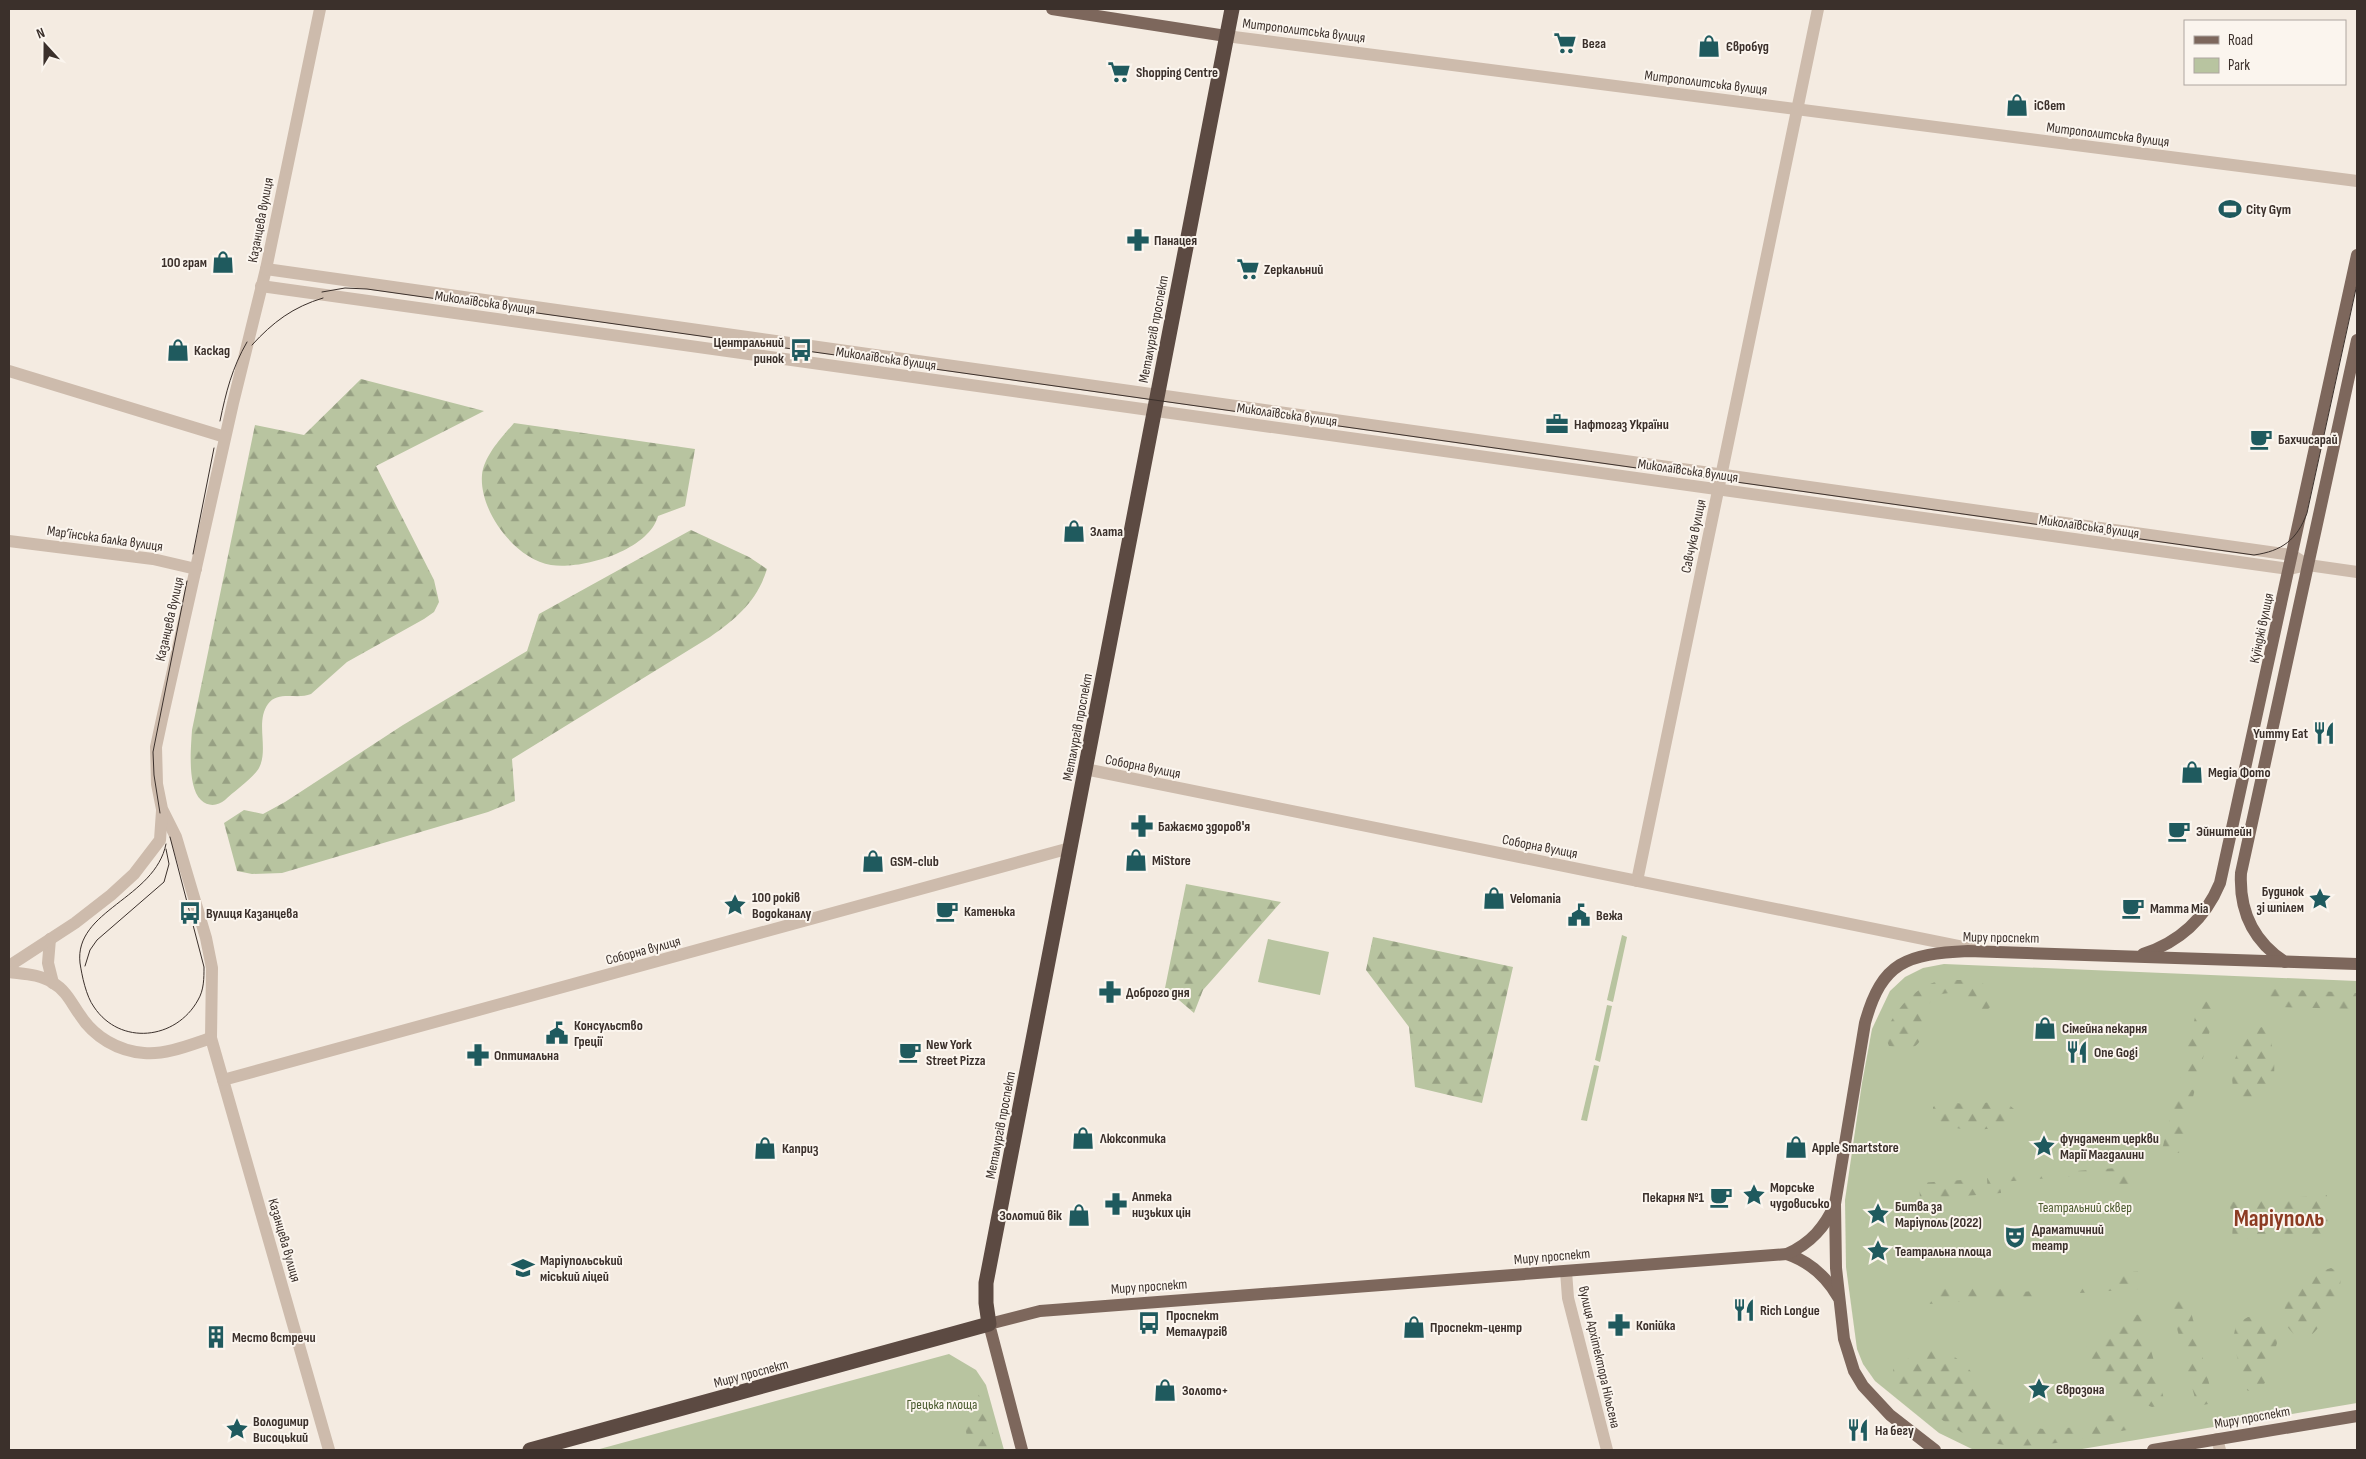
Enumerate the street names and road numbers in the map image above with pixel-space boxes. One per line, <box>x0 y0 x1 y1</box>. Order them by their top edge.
street label: Митрополитська вулиця <box>1242 15 1366 46</box>
street label: Митрополитська вулиця <box>1644 67 1768 98</box>
street label: Митрополитська вулиця <box>2046 119 2170 150</box>
street label: Казанцева вулиця <box>244 176 277 264</box>
street label: Металургів проспект <box>1135 274 1172 384</box>
street label: Миколаївська вулиця <box>434 287 536 318</box>
street label: Миколаївська вулиця <box>835 343 937 374</box>
street label: Миколаївська вулиця <box>1236 399 1338 430</box>
street label: Миколаївська вулиця <box>1637 455 1739 486</box>
street label: Савчука вулиця <box>1677 498 1710 574</box>
street label: Миколаївська вулиця <box>2038 511 2140 542</box>
street label: Мар’їнська балка вулиця <box>46 522 164 555</box>
street label: Казанцева вулиця <box>152 575 187 663</box>
street label: Куїнджі вулиця <box>2246 591 2277 665</box>
street label: Металургів проспект <box>1059 672 1096 782</box>
street label: Соборна вулиця <box>1104 751 1182 782</box>
street label: Соборна вулиця <box>1501 831 1579 862</box>
street label: Миру проспект <box>1963 928 2039 947</box>
street label: Соборна вулиця <box>604 932 682 969</box>
street label: Металургів проспект <box>982 1070 1019 1180</box>
street label: Казанцева вулиця <box>264 1196 305 1284</box>
street label: Миру проспект <box>1513 1245 1591 1268</box>
street label: Миру проспект <box>1110 1275 1188 1298</box>
street label: вулиця Архітектора Нільсена <box>1575 1284 1624 1430</box>
street label: Миру проспект <box>712 1355 790 1392</box>
street label: Миру проспект <box>2213 1402 2291 1433</box>

